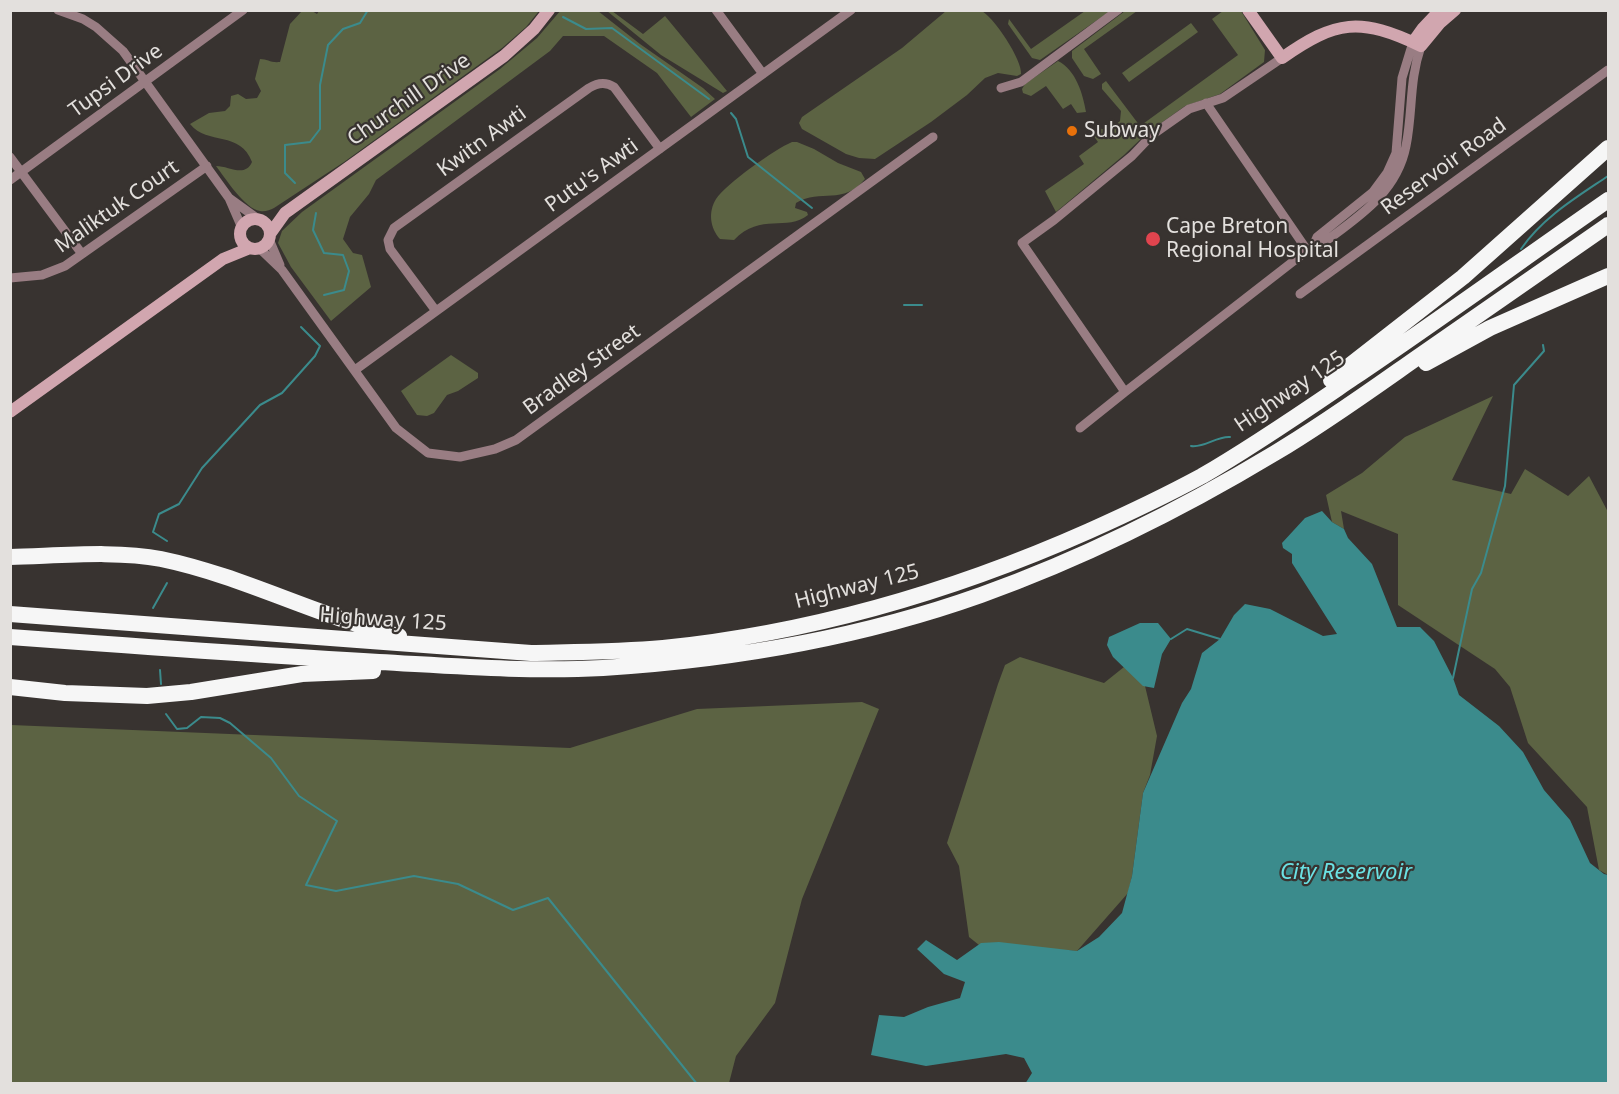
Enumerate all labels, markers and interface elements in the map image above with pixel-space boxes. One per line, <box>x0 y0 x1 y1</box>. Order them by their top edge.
street label: Tupsi Drive <box>64 39 168 123</box>
street label: Churchill Drive <box>343 48 475 152</box>
street label: Kwitn Awti <box>433 101 531 183</box>
street label: Reservoir Road <box>1376 113 1512 221</box>
place label: Subway <box>1084 118 1160 144</box>
marker: Subway <box>1065 124 1079 138</box>
street label: Putu's Awti <box>541 134 643 218</box>
street label: Maliktuk Court <box>50 155 184 259</box>
place label: Cape Breton Regional Hospital <box>1166 214 1339 264</box>
marker: Cape Breton Regional Hospital <box>1144 230 1162 248</box>
street label: Bradley Street <box>519 319 645 421</box>
street label: Highway 125 <box>1230 346 1350 438</box>
street label: Highway 125 <box>792 559 922 615</box>
street label: Highway 125 <box>319 603 447 637</box>
water label: City Reservoir <box>1280 860 1412 886</box>

